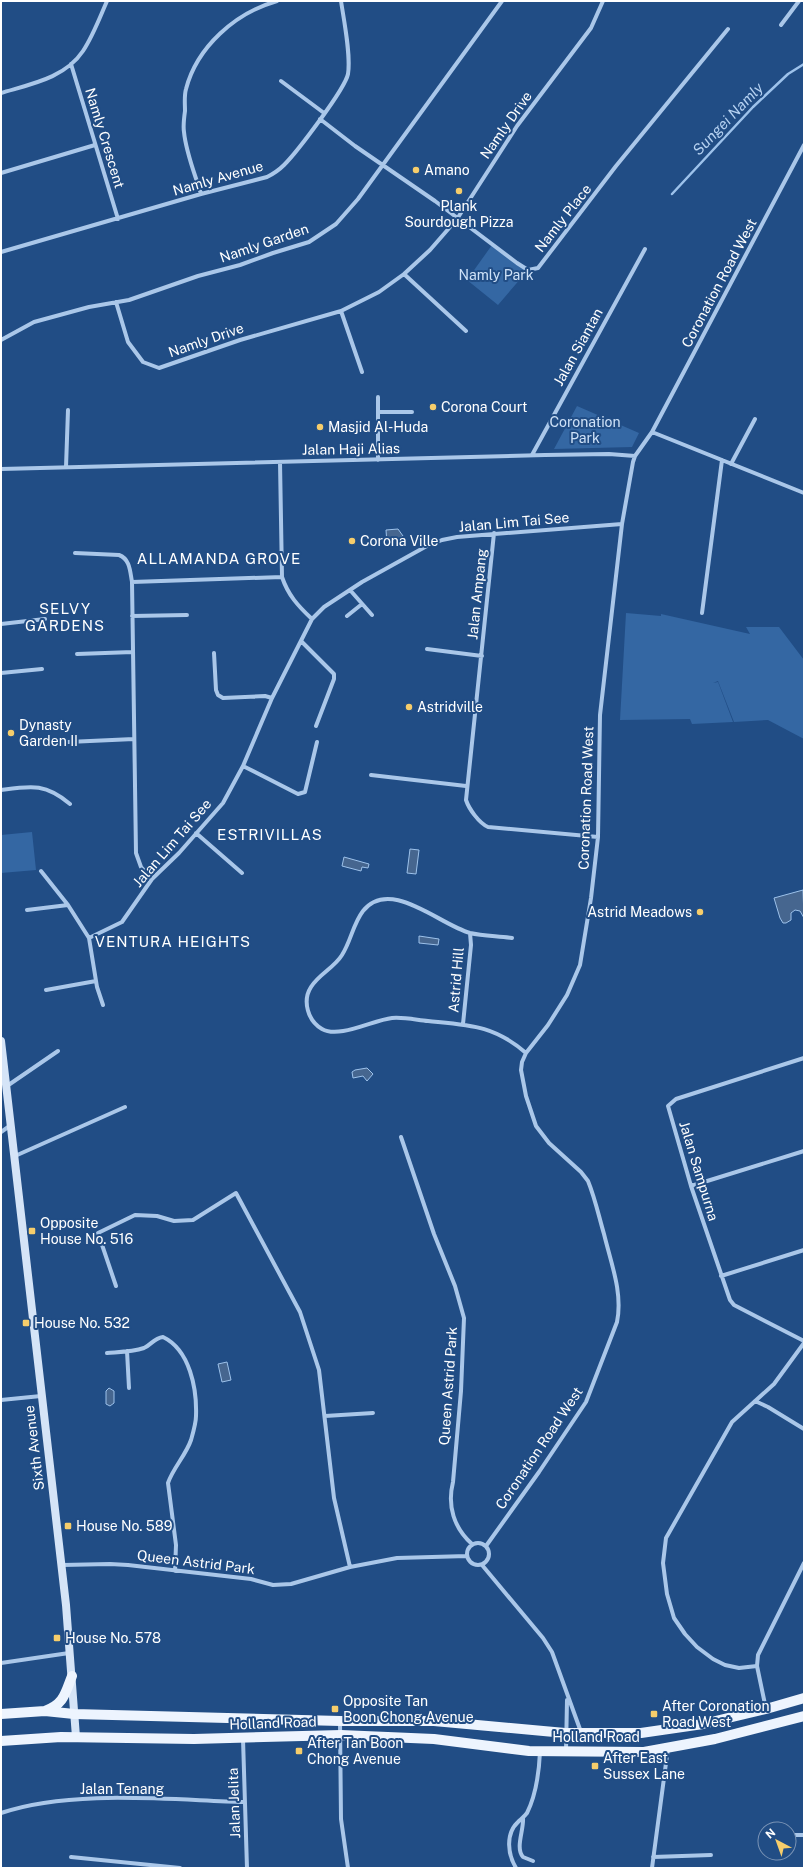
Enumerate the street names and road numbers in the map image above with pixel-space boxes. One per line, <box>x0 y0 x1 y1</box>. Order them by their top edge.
street label: Namly Crescent <box>82 86 128 190</box>
street label: Namly Drive <box>477 88 535 162</box>
street label: Namly Avenue <box>171 157 265 199</box>
street label: Namly Place <box>532 181 594 255</box>
street label: Coronation Road West <box>678 216 760 350</box>
street label: Namly Garden <box>217 220 311 266</box>
street label: Jalan Siantan <box>550 305 606 389</box>
street label: Namly Drive <box>166 320 246 360</box>
street label: Jalan Haji Alias <box>302 440 400 458</box>
street label: Jalan Lim Tai See <box>458 509 570 535</box>
street label: Jalan Ampang <box>464 547 490 640</box>
street label: Coronation Road West <box>575 726 597 870</box>
street label: Jalan Lim Tai See <box>130 796 215 890</box>
street label: Astrid Hill <box>445 947 467 1013</box>
street label: Jalan Sampurna <box>676 1119 722 1223</box>
street label: Queen Astrid Park <box>436 1326 460 1446</box>
street label: Coronation Road West <box>492 1384 586 1512</box>
street label: Sixth Avenue <box>21 1405 47 1491</box>
street label: Queen Astrid Park <box>136 1547 256 1577</box>
street label: Holland Road <box>229 1713 317 1733</box>
street label: Holland Road <box>552 1729 640 1745</box>
street label: Jalan Jelita <box>225 1767 243 1839</box>
street label: Jalan Tenang <box>80 1781 164 1797</box>

